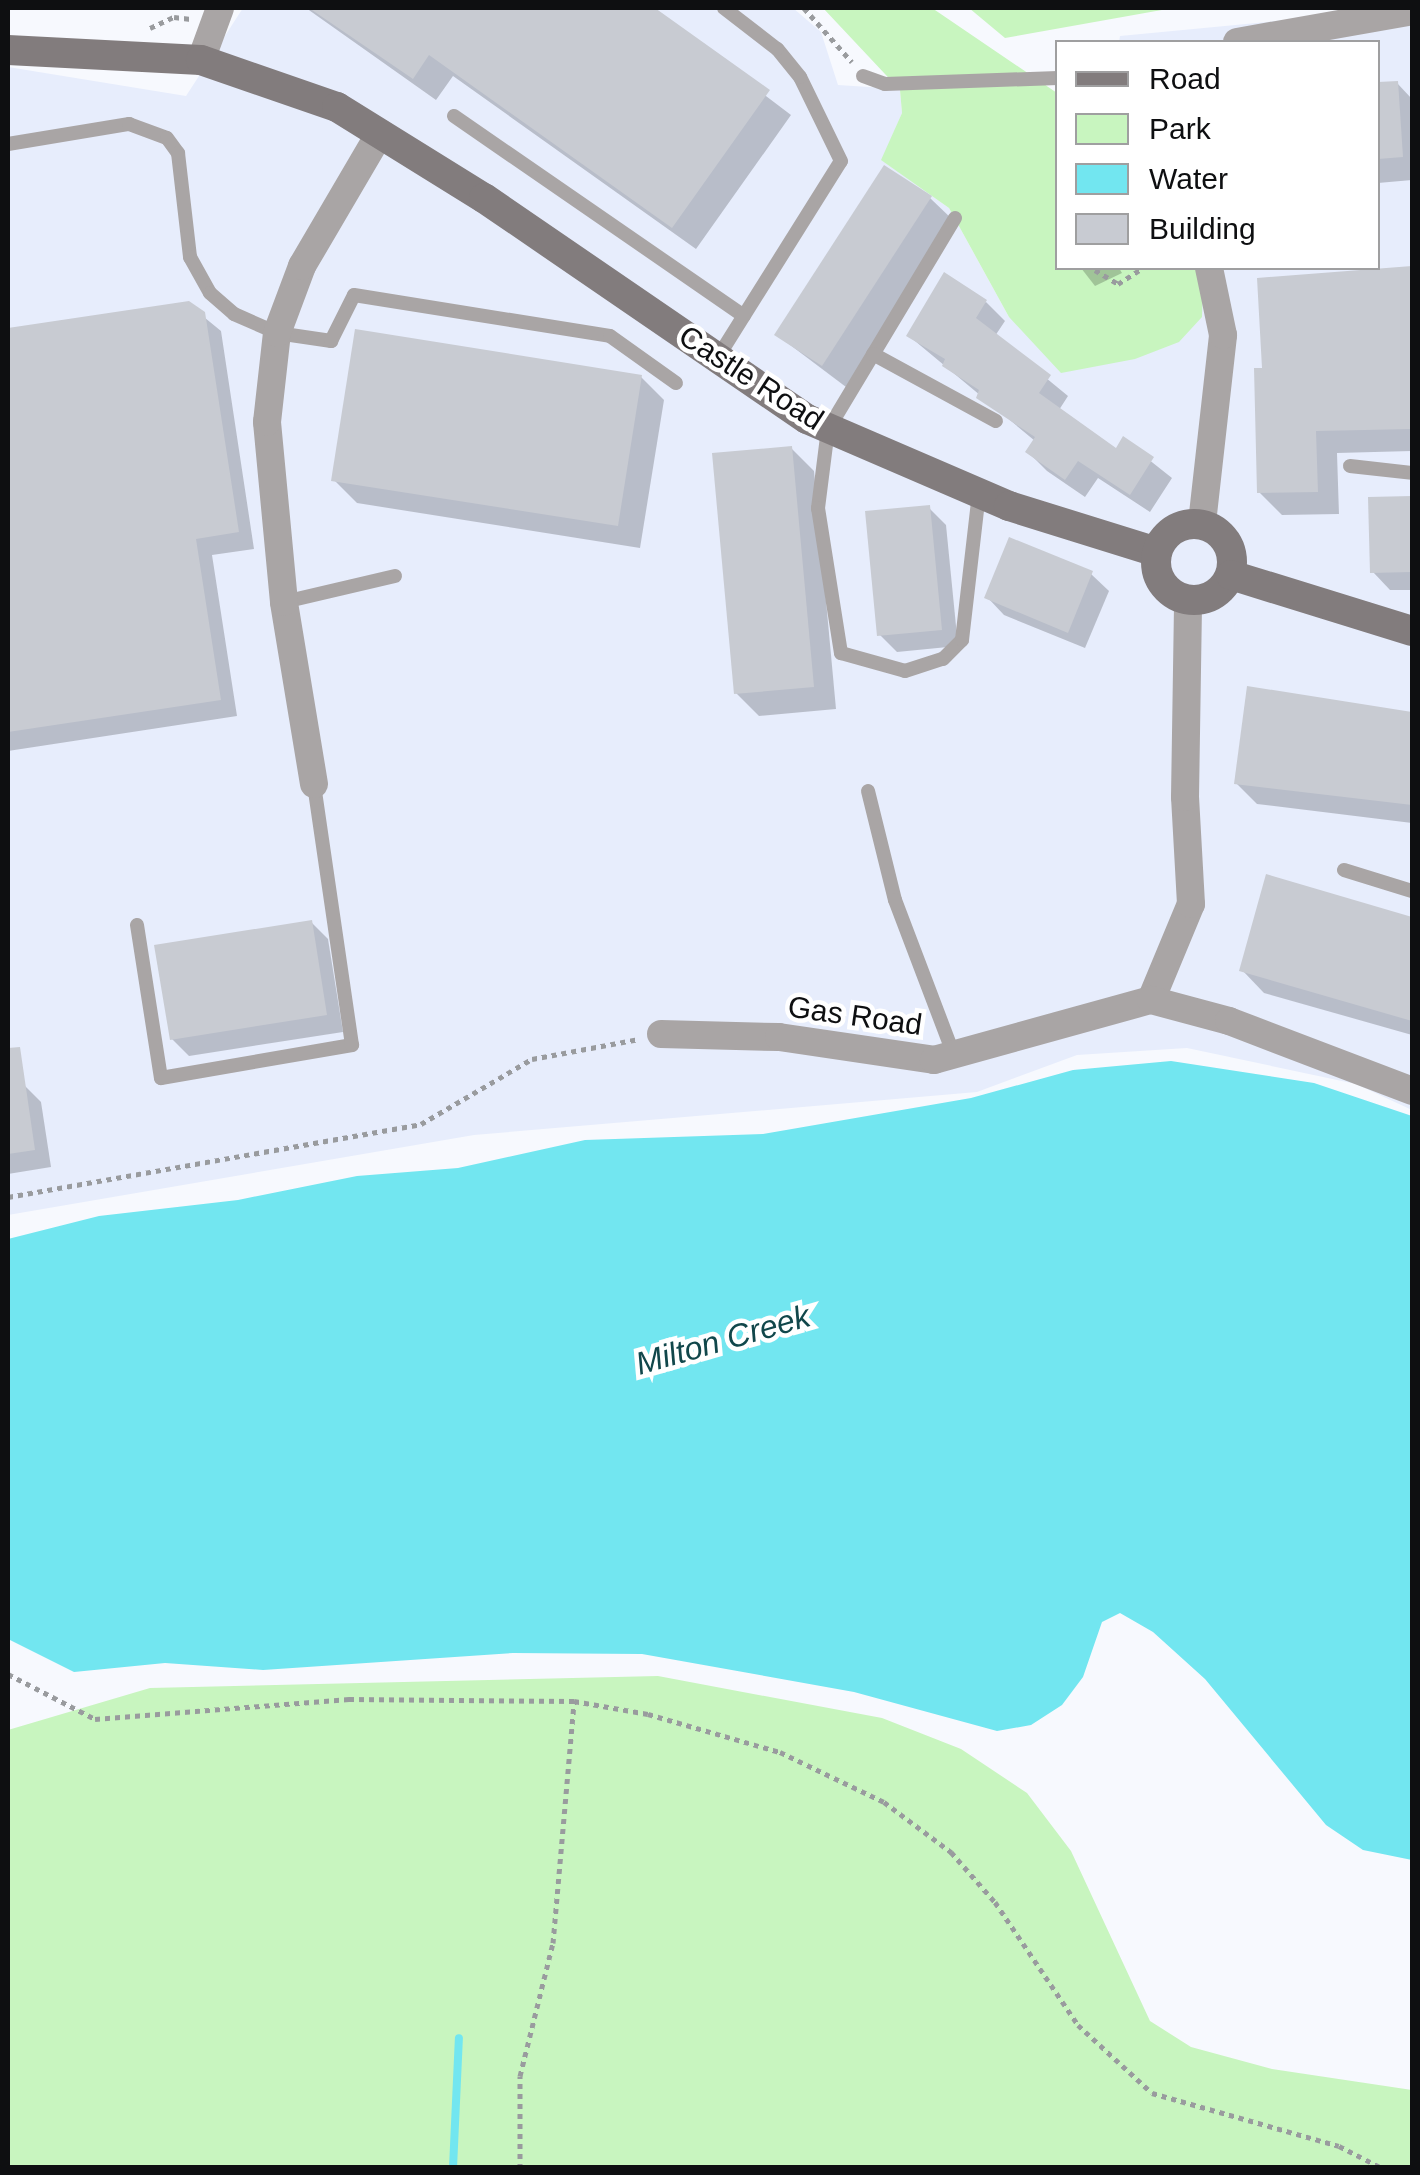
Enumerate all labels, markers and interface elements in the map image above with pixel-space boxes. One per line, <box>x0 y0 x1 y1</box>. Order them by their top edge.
legend <box>1055 40 1380 270</box>
text: Road <box>1149 62 1221 95</box>
text: Park <box>1149 112 1211 145</box>
text: Water <box>1149 162 1228 195</box>
text: Building <box>1149 212 1256 245</box>
street label: Castle Road <box>672 318 830 438</box>
street label: Gas Road <box>786 989 924 1043</box>
water label: Milton Creek <box>631 1297 815 1383</box>

